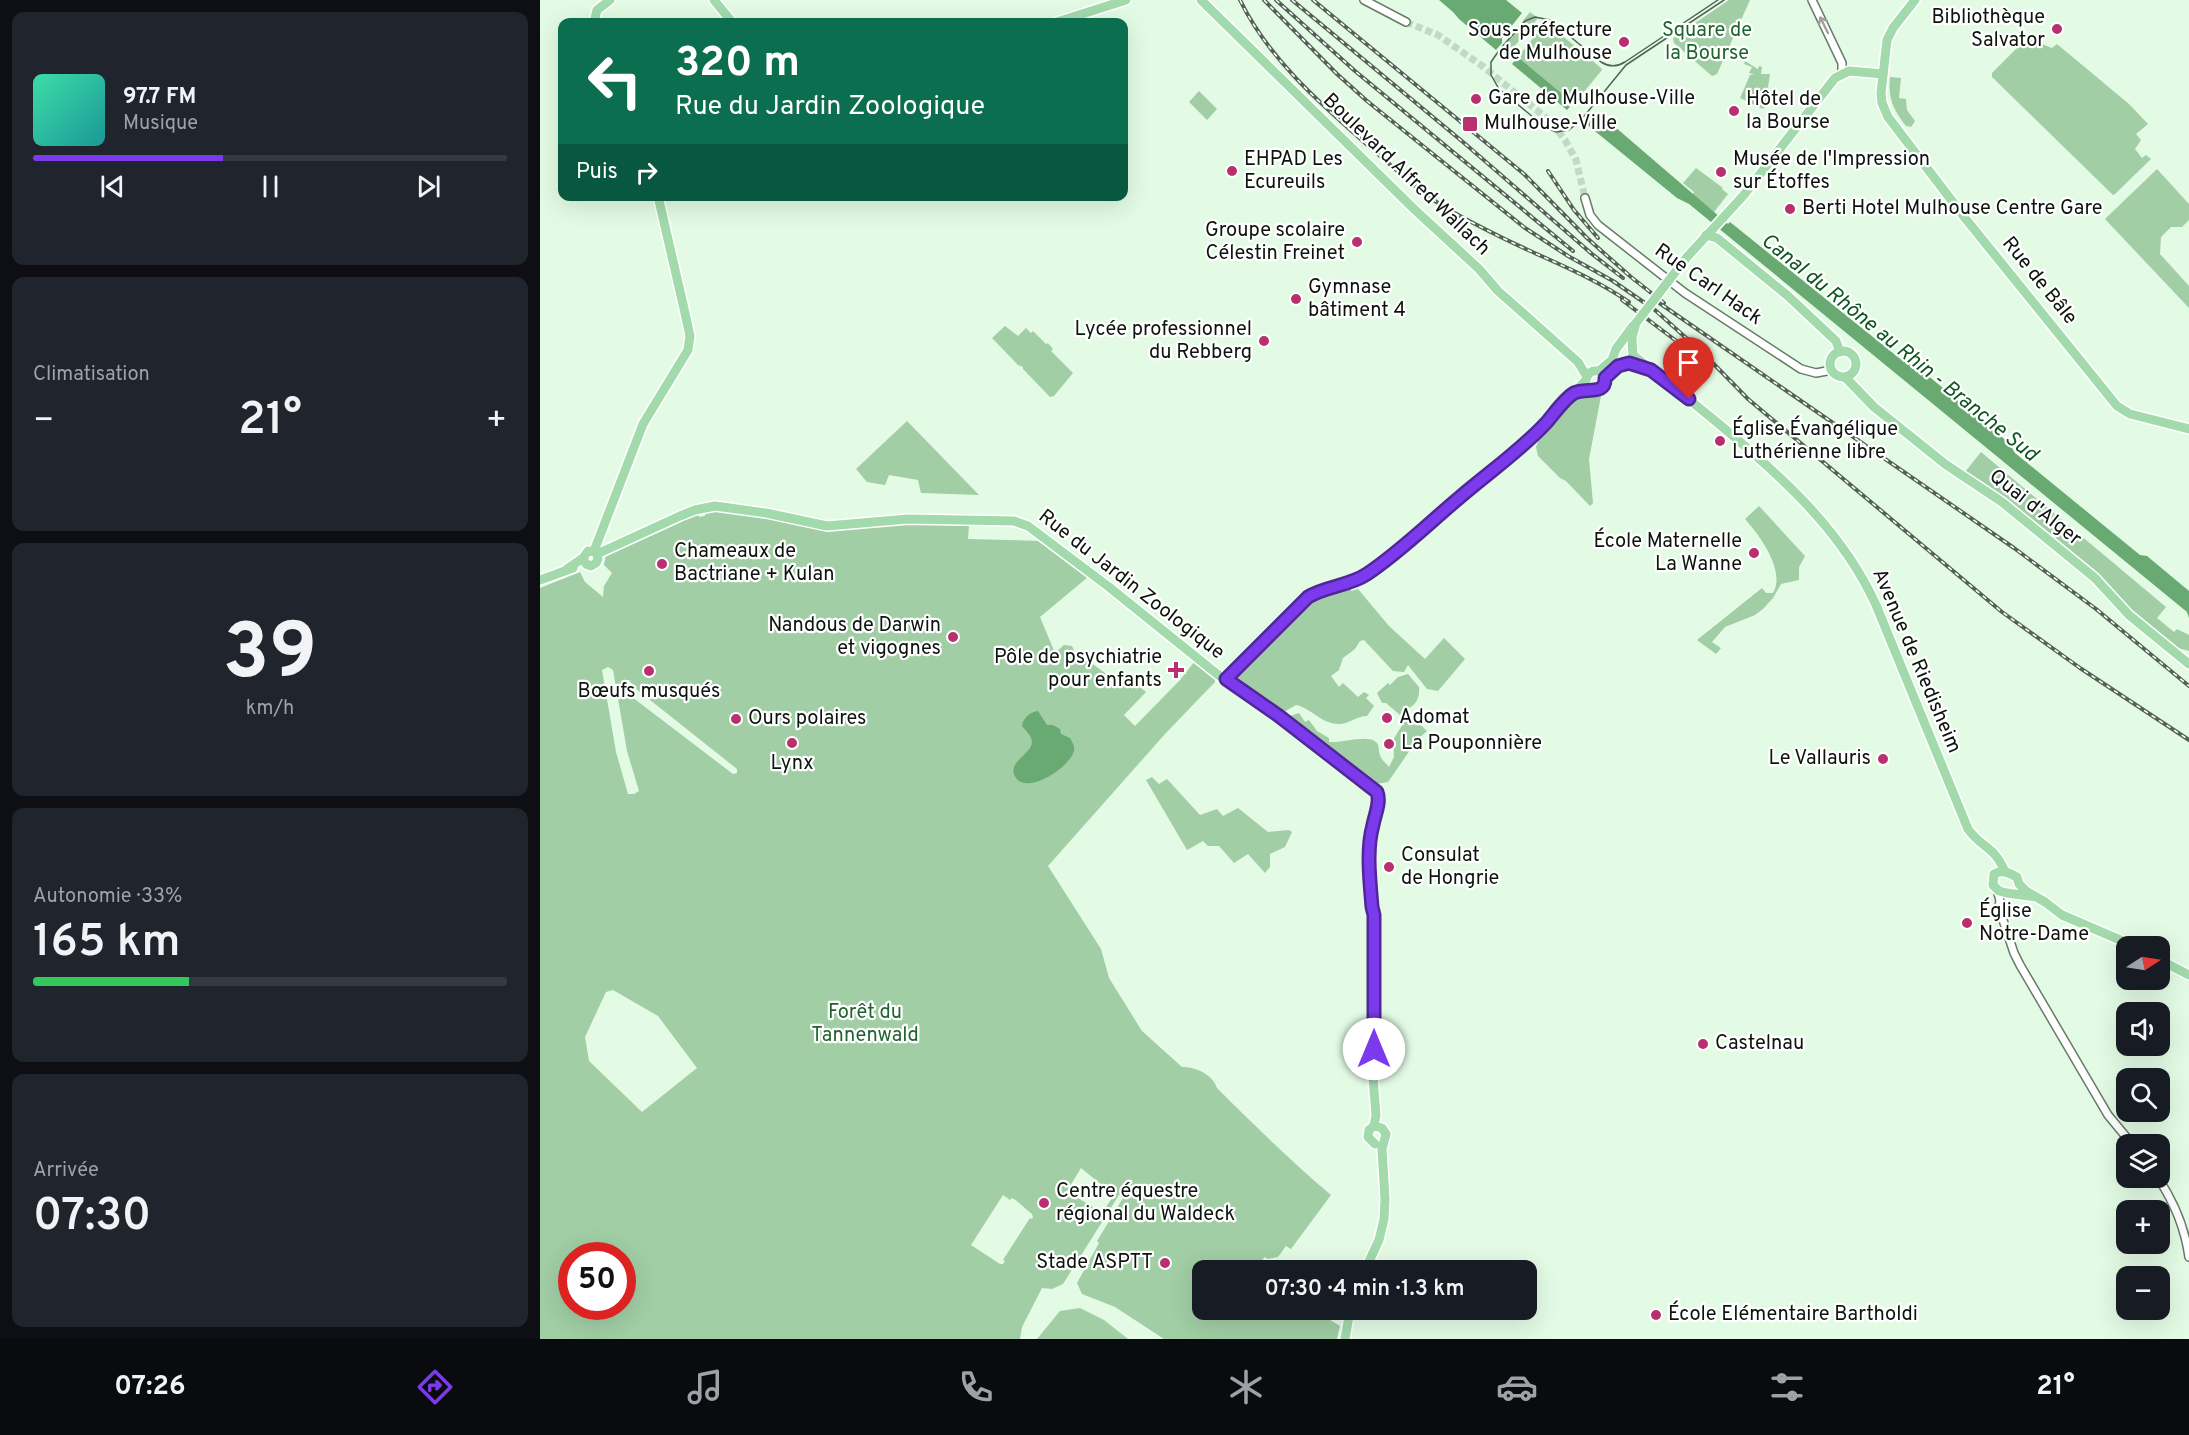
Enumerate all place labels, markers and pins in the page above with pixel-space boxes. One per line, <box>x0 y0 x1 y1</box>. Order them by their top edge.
place label: Bibliothèque Salvator <box>1932 5 2045 54</box>
place label: Sous-préfecture de Mulhouse <box>1468 18 1612 67</box>
marker: Bibliothèque Salvator <box>2050 22 2064 36</box>
marker: Sous-préfecture de Mulhouse <box>1617 35 1631 49</box>
place label: Gare de Mulhouse-Ville <box>1488 86 1695 112</box>
place label: Hôtel de la Bourse <box>1746 87 1830 136</box>
marker: Gare de Mulhouse-Ville <box>1469 92 1483 106</box>
marker: Hôtel de la Bourse <box>1727 104 1741 118</box>
place label: Mulhouse-Ville <box>1484 111 1617 137</box>
marker: Mulhouse-Ville <box>1461 115 1479 133</box>
place label: EHPAD Les Ecureuils <box>1244 147 1343 196</box>
place label: Musée de l'Impression sur Étoffes <box>1733 147 1930 196</box>
marker: EHPAD Les Ecureuils <box>1225 164 1239 178</box>
marker: Musée de l'Impression sur Étoffes <box>1714 165 1728 179</box>
place label: Berti Hotel Mulhouse Centre Gare <box>1802 196 2103 222</box>
marker: Berti Hotel Mulhouse Centre Gare <box>1783 202 1797 216</box>
place label: Groupe scolaire Célestin Freinet <box>1205 218 1345 267</box>
marker: Groupe scolaire Célestin Freinet <box>1350 235 1364 249</box>
place label: Gymnase bâtiment 4 <box>1308 275 1406 324</box>
marker: Gymnase bâtiment 4 <box>1289 292 1303 306</box>
place label: Lycée professionnel du Rebberg <box>1075 317 1252 366</box>
marker: Lycée professionnel du Rebberg <box>1257 334 1271 348</box>
pin <box>1663 337 1714 399</box>
place label: Église Évangélique Luthérienne libre <box>1732 415 1898 466</box>
marker: Église Évangélique Luthérienne libre <box>1713 434 1727 448</box>
place label: École Maternelle La Wanne <box>1593 527 1742 578</box>
place label: Chameaux de Bactriane + Kulan <box>674 539 834 588</box>
marker: École Maternelle La Wanne <box>1747 546 1761 560</box>
marker: Chameaux de Bactriane + Kulan <box>655 557 669 571</box>
place label: Nandous de Darwin et vigognes <box>768 613 941 662</box>
marker: Nandous de Darwin et vigognes <box>946 630 960 644</box>
place label: Pôle de psychiatrie pour enfants <box>994 645 1162 694</box>
marker: Pôle de psychiatrie pour enfants <box>1167 661 1185 679</box>
marker: Bœufs musqués <box>642 664 656 678</box>
place label: Bœufs musqués <box>578 679 720 705</box>
place label: Adomat <box>1399 705 1470 731</box>
place label: Ours polaires <box>748 706 867 732</box>
marker: Adomat <box>1380 711 1394 725</box>
marker: Ours polaires <box>729 712 743 726</box>
place label: La Pouponnière <box>1401 731 1542 757</box>
marker: Lynx <box>785 736 799 750</box>
marker: La Pouponnière <box>1382 737 1396 751</box>
place label: Le Vallauris <box>1768 746 1871 772</box>
place label: Lynx <box>770 751 814 777</box>
marker: Le Vallauris <box>1876 752 1890 766</box>
place label: Consulat de Hongrie <box>1401 843 1499 892</box>
marker: Consulat de Hongrie <box>1382 860 1396 874</box>
place label: Église Notre-Dame <box>1979 897 2089 948</box>
marker: Église Notre-Dame <box>1960 916 1974 930</box>
place label: Castelnau <box>1715 1031 1804 1057</box>
marker: Castelnau <box>1696 1037 1710 1051</box>
place label: Centre équestre régional du Waldeck <box>1056 1179 1235 1228</box>
marker: Centre équestre régional du Waldeck <box>1037 1196 1051 1210</box>
place label: Stade ASPTT <box>1036 1250 1153 1276</box>
marker: Stade ASPTT <box>1158 1256 1172 1270</box>
place label: École Elémentaire Bartholdi <box>1668 1300 1918 1328</box>
marker: École Elémentaire Bartholdi <box>1649 1308 1663 1322</box>

